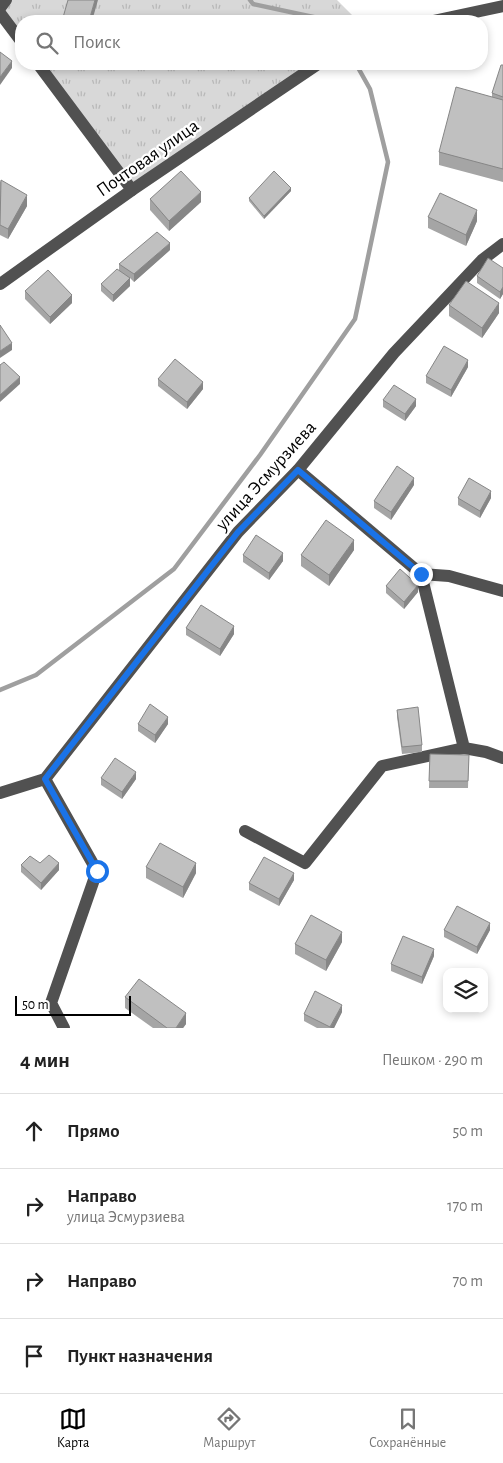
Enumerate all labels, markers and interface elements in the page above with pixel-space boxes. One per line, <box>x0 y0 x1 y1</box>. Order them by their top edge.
search box <box>15 15 488 70</box>
icon: search <box>33 29 61 57</box>
text: Поиск <box>73 33 120 52</box>
street label: Почтовая улица <box>93 116 203 200</box>
street label: улица Эсмурзиева <box>212 417 320 535</box>
route end <box>410 563 433 586</box>
route start <box>86 860 109 883</box>
map controls <box>443 968 488 1013</box>
button: layers <box>443 968 488 1013</box>
scale bar <box>15 993 131 1016</box>
text: 50 m <box>22 998 49 1012</box>
text: 4 мин <box>20 1050 70 1071</box>
text: Пешком · 290 m <box>382 1052 483 1068</box>
icon: ahead <box>20 1117 48 1145</box>
text: Прямо <box>67 1122 120 1141</box>
text: 50 m <box>452 1123 483 1139</box>
text: Направо <box>67 1187 137 1206</box>
icon: right <box>20 1192 48 1220</box>
text: 170 m <box>447 1198 483 1214</box>
text: улица Эсмурзиева <box>67 1209 185 1225</box>
icon: right <box>20 1267 48 1295</box>
text: Направо <box>67 1272 137 1291</box>
text: 70 m <box>452 1273 483 1289</box>
icon: arrive <box>20 1342 48 1370</box>
text: Пункт назначения <box>67 1347 213 1366</box>
tab: Карта <box>57 1405 90 1452</box>
tab: Маршрут <box>203 1405 256 1452</box>
tab: Сохранённые <box>369 1405 446 1452</box>

